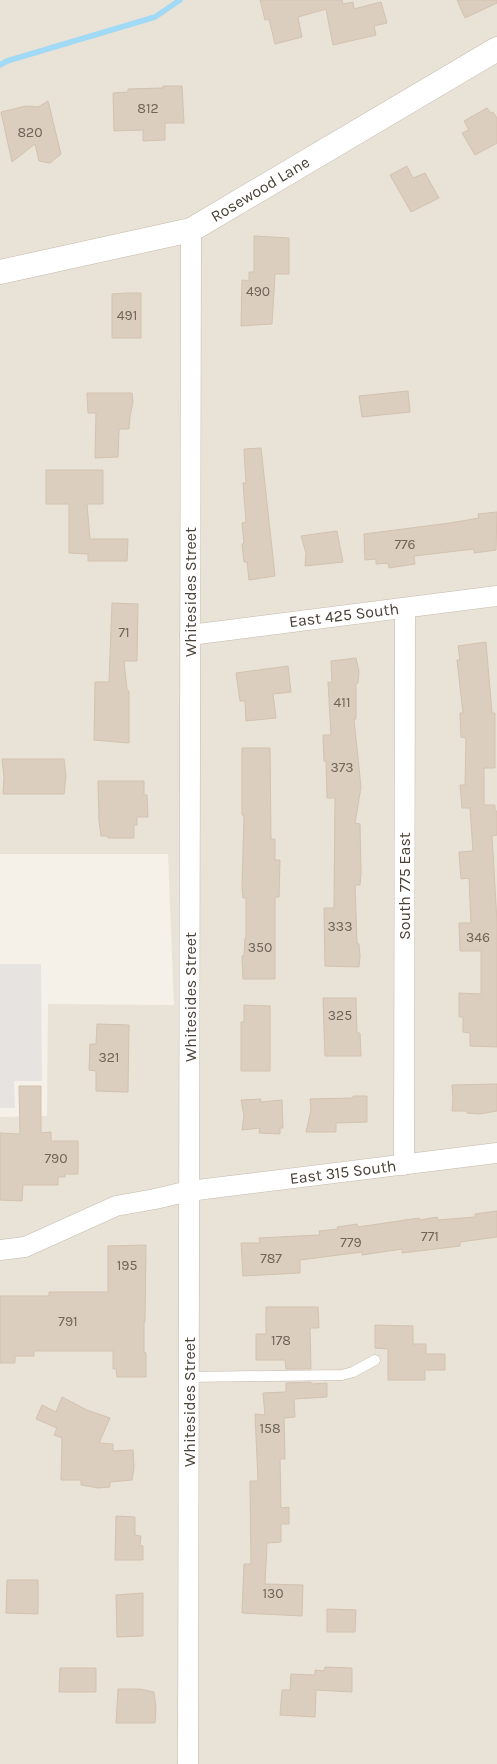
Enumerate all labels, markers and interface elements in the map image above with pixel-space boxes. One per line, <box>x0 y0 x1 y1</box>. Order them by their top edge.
house number: 812 <box>137 100 159 117</box>
house number: 820 <box>17 124 43 141</box>
street label: Rosewood Lane <box>207 152 313 226</box>
house number: 490 <box>246 283 270 300</box>
house number: 491 <box>117 307 137 324</box>
street label: Whitesides Street <box>181 527 200 657</box>
house number: 776 <box>394 536 416 553</box>
street label: East 425 South <box>288 599 400 631</box>
house number: 71 <box>118 624 130 641</box>
house number: 411 <box>333 694 351 711</box>
house number: 373 <box>330 759 354 776</box>
street label: South 775 East <box>395 832 414 940</box>
house number: 333 <box>328 918 352 935</box>
house number: 346 <box>466 929 490 946</box>
street label: Whitesides Street <box>181 932 200 1062</box>
house number: 350 <box>248 939 272 956</box>
house number: 325 <box>328 1007 352 1024</box>
house number: 321 <box>98 1049 120 1066</box>
house number: 790 <box>44 1150 68 1167</box>
street label: East 315 South <box>289 1156 397 1188</box>
house number: 771 <box>421 1228 439 1245</box>
house number: 779 <box>340 1234 362 1251</box>
house number: 787 <box>260 1250 282 1267</box>
house number: 195 <box>117 1257 137 1274</box>
house number: 791 <box>58 1313 78 1330</box>
house number: 178 <box>271 1332 291 1349</box>
street label: Whitesides Street <box>180 1337 199 1467</box>
house number: 158 <box>259 1420 281 1437</box>
house number: 130 <box>262 1585 284 1602</box>

